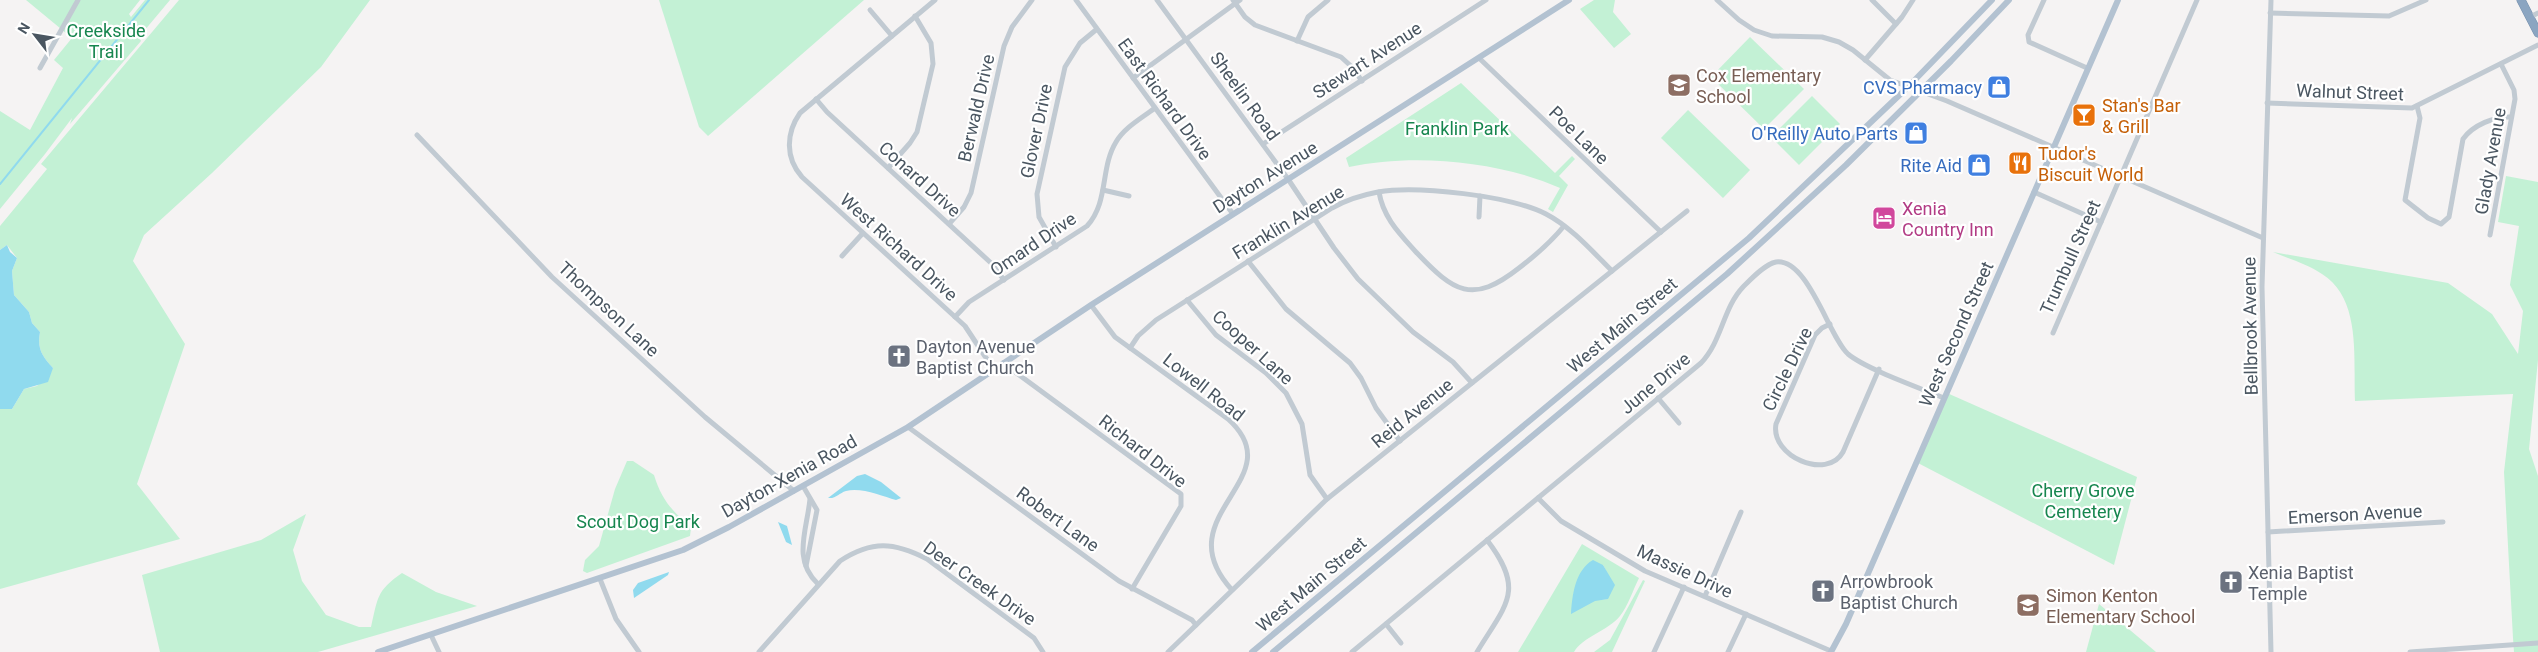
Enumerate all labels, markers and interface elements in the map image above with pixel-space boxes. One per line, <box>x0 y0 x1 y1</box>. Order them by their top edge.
north arrow <box>10 10 60 60</box>
street label: Stewart Avenue <box>1309 17 1425 103</box>
text: N <box>14 20 33 37</box>
park label: Creekside Trail <box>66 20 146 62</box>
street label: East Richard Drive <box>1114 34 1216 164</box>
street label: Sheelin Road <box>1206 48 1284 144</box>
street label: Berwald Drive <box>953 52 999 164</box>
place label: Cox Elementary School <box>1696 65 1822 107</box>
school or university icon: Cox Elementary School <box>1666 72 1692 98</box>
shop icon: CVS Pharmacy <box>1986 74 2012 100</box>
place label: CVS Pharmacy <box>1863 77 1982 98</box>
street label: Walnut Street <box>2296 80 2404 104</box>
street label: Glover Drive <box>1016 82 1056 180</box>
place label: Stan's Bar & Grill <box>2102 95 2181 137</box>
street label: Poe Lane <box>1545 102 1613 168</box>
bar icon: Stan's Bar & Grill <box>2071 102 2097 128</box>
street label: Glady Avenue <box>2470 106 2510 216</box>
park label: Franklin Park <box>1405 118 1510 139</box>
shop icon: O'Reilly Auto Parts <box>1903 120 1929 146</box>
place label: O'Reilly Auto Parts <box>1751 123 1898 144</box>
street label: Conard Drive <box>875 137 965 221</box>
street label: Dayton Avenue <box>1209 137 1321 217</box>
place label: Tudor's Biscuit World <box>2038 143 2144 185</box>
restaurant icon: Tudor's Biscuit World <box>2007 150 2033 176</box>
shop icon: Rite Aid <box>1966 152 1992 178</box>
place label: Rite Aid <box>1900 155 1962 176</box>
street label: Franklin Avenue <box>1228 180 1348 264</box>
street label: West Richard Drive <box>836 189 962 305</box>
street label: Trumbull Street <box>2035 197 2105 317</box>
place label: Xenia Country Inn <box>1902 198 1994 240</box>
hotel icon: Xenia Country Inn <box>1871 205 1897 231</box>
street label: Omard Drive <box>986 208 1080 280</box>
street label: Thompson Lane <box>554 257 664 361</box>
street label: Bellbrook Avenue <box>2238 257 2262 395</box>
street label: West Second Street <box>1915 258 1998 410</box>
street label: West Main Street <box>1563 273 1681 377</box>
street label: Cooper Lane <box>1208 305 1298 389</box>
street label: Circle Drive <box>1758 324 1816 414</box>
place label: Dayton Avenue Baptist Church <box>916 336 1035 378</box>
church icon: Dayton Avenue Baptist Church <box>886 343 912 369</box>
street label: June Drive <box>1616 348 1694 418</box>
street label: Lowell Road <box>1159 349 1249 425</box>
street label: Reid Avenue <box>1367 374 1457 452</box>
street label: Richard Drive <box>1095 410 1191 492</box>
street label: Dayton-Xenia Road <box>718 430 860 522</box>
park label: Cherry Grove Cemetery <box>2032 480 2134 522</box>
street label: Robert Lane <box>1013 482 1103 556</box>
street label: Emerson Avenue <box>2287 500 2423 528</box>
park label: Scout Dog Park <box>576 511 701 532</box>
street label: West Main Street <box>1252 532 1370 636</box>
street label: Deer Creek Drive <box>920 536 1040 630</box>
street label: Massie Drive <box>1634 540 1736 602</box>
place label: Xenia Baptist Temple <box>2248 562 2354 604</box>
church icon: Xenia Baptist Temple <box>2218 569 2244 595</box>
place label: Arrowbrook Baptist Church <box>1840 571 1958 613</box>
church icon: Arrowbrook Baptist Church <box>1810 578 1836 604</box>
place label: Simon Kenton Elementary School <box>2046 585 2195 627</box>
school or university icon: Simon Kenton Elementary School <box>2015 592 2041 618</box>

